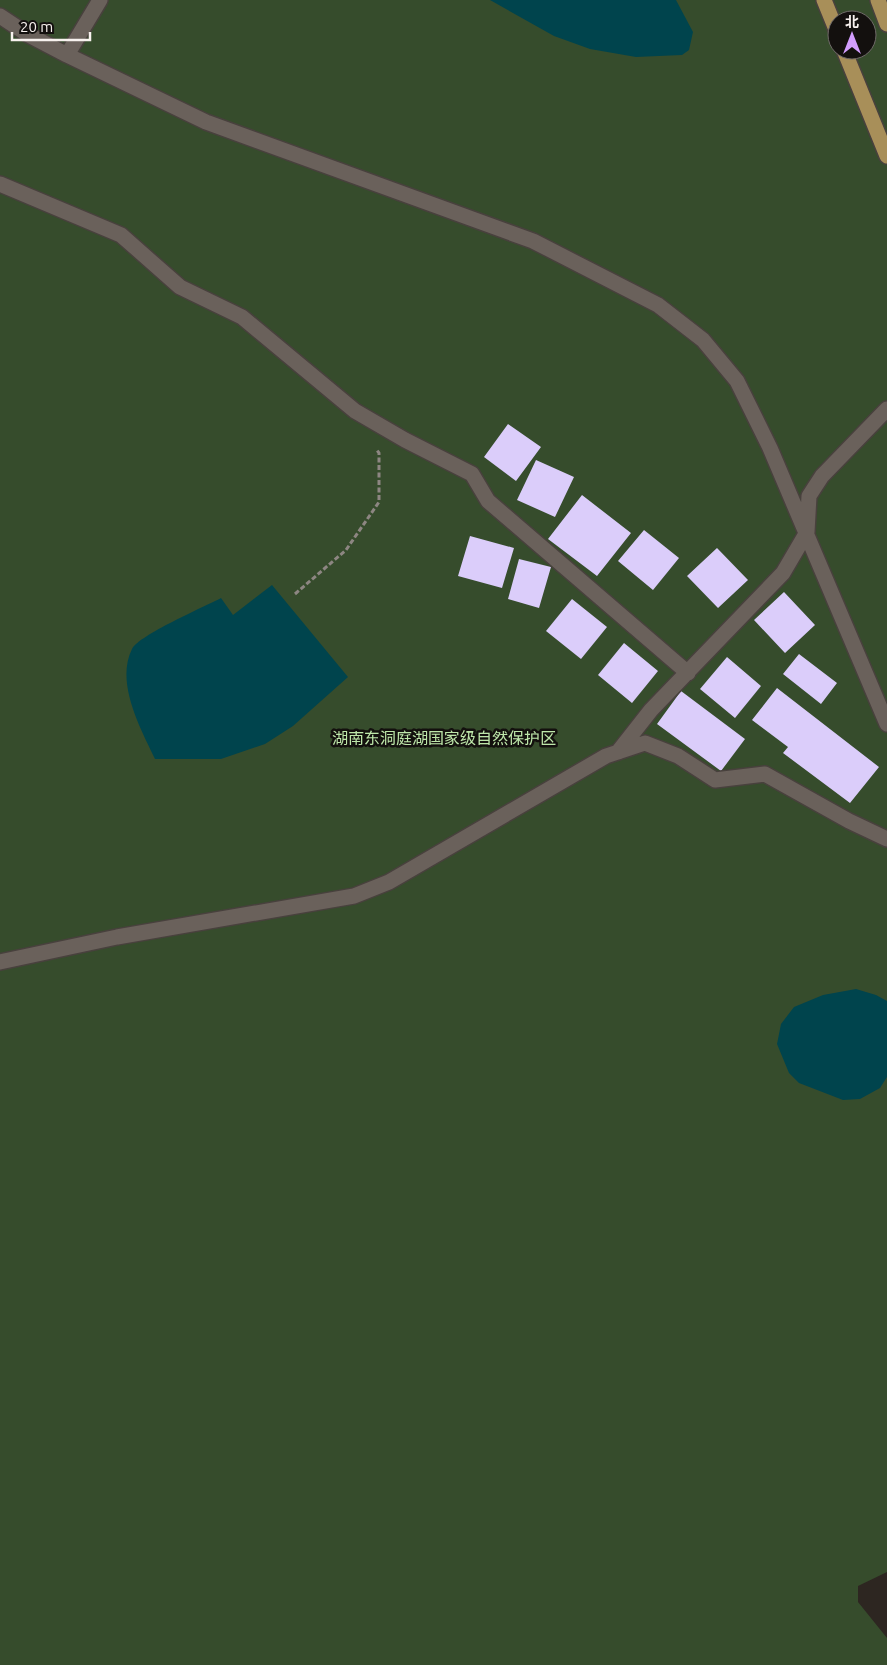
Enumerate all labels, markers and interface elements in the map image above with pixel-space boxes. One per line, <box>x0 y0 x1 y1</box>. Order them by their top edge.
scale bar <box>12 10 90 42</box>
north arrow <box>827 10 877 60</box>
text: 北 <box>845 14 859 30</box>
text: 20 m <box>20 18 53 35</box>
park label: 湖南东洞庭湖国家级自然保护区 <box>332 729 556 747</box>

